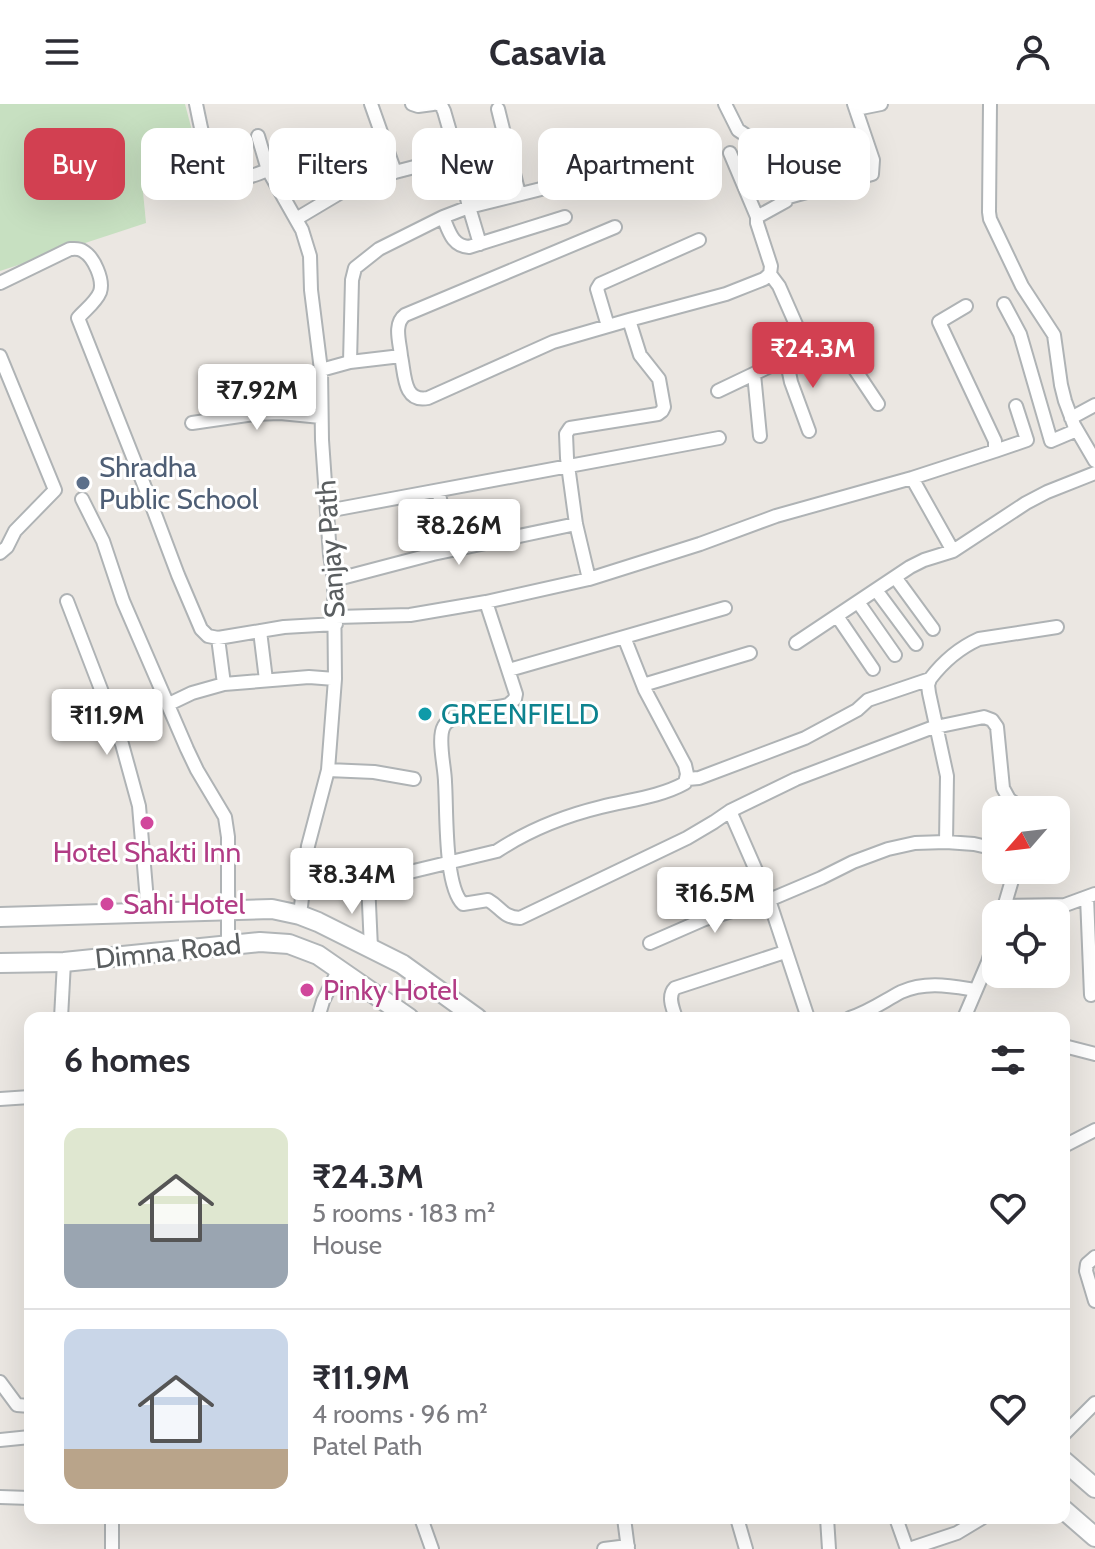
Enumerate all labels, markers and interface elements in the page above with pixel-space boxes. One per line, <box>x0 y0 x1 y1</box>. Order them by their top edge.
icon: menu <box>40 30 84 74</box>
text: Casavia <box>489 30 606 74</box>
icon: person <box>1011 30 1055 74</box>
chip: Buy <box>24 128 125 200</box>
chip: Rent <box>141 128 253 200</box>
chip: Filters <box>269 128 396 200</box>
chip: New <box>412 128 522 200</box>
chip: Apartment <box>538 128 722 200</box>
chip: House <box>738 128 870 200</box>
pin: ₹24.3M <box>748 322 878 390</box>
text: ₹24.3M <box>770 332 856 364</box>
pin: ₹7.92M <box>192 364 322 432</box>
text: ₹7.92M <box>216 374 298 406</box>
place label: Shradha Public School <box>99 450 259 516</box>
marker: Shradha Public School <box>74 474 92 492</box>
street label: Sanjay Path <box>308 479 352 619</box>
pin: ₹8.26M <box>394 499 524 567</box>
text: ₹8.26M <box>416 509 502 541</box>
pin: ₹11.9M <box>42 689 172 757</box>
place label: GREENFIELD <box>441 697 599 731</box>
text: ₹11.9M <box>70 699 144 731</box>
marker: GREENFIELD <box>416 705 434 723</box>
north arrow <box>982 796 1070 884</box>
map controls <box>982 796 1070 988</box>
marker: Hotel Shakti Inn <box>138 814 156 832</box>
place label: Hotel Shakti Inn <box>53 835 241 869</box>
pin: ₹8.34M <box>287 848 417 916</box>
text: ₹8.34M <box>308 858 396 890</box>
pin: ₹16.5M <box>650 867 780 935</box>
text: ₹16.5M <box>675 877 755 909</box>
place label: Sahi Hotel <box>123 887 245 921</box>
marker: Sahi Hotel <box>98 895 116 913</box>
button: locate <box>982 900 1070 988</box>
street label: Dimna Road <box>93 926 243 976</box>
place label: Pinky Hotel <box>323 973 459 1007</box>
marker: Pinky Hotel <box>298 981 316 999</box>
icon: filters <box>986 1038 1030 1082</box>
text: 6 homes <box>64 1039 190 1081</box>
text: ₹24.3M <box>312 1155 424 1197</box>
icon: home <box>128 1160 224 1256</box>
icon: heart <box>986 1186 1030 1230</box>
text: 5 rooms · 183 m² <box>312 1197 495 1229</box>
text: House <box>312 1229 382 1261</box>
text: ₹11.9M <box>312 1356 410 1398</box>
icon: home <box>128 1361 224 1457</box>
icon: heart <box>986 1387 1030 1431</box>
text: 4 rooms · 96 m² <box>312 1398 488 1430</box>
text: Patel Path <box>312 1430 422 1462</box>

